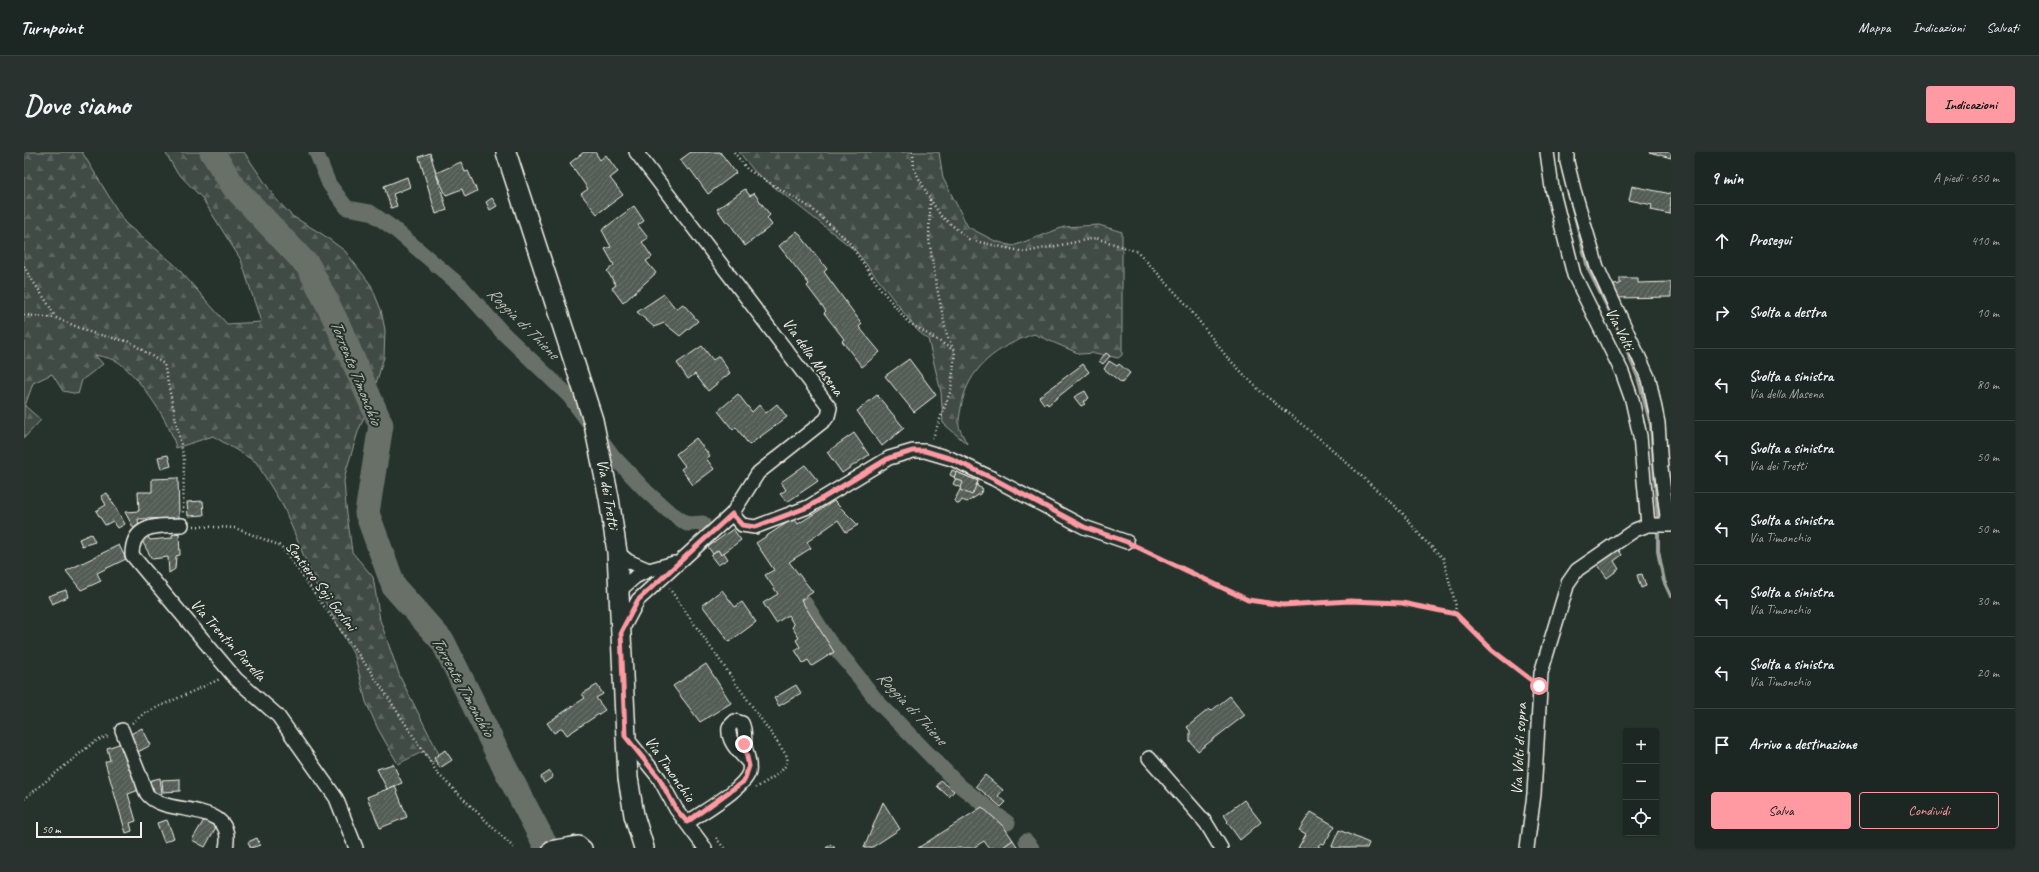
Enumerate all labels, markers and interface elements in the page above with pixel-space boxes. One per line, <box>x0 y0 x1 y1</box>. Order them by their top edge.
text: Turnpoint <box>20 16 82 40</box>
text: Mappa <box>1858 19 1891 36</box>
text: Indicazioni <box>1913 19 1964 36</box>
text: Salvati <box>1986 19 2019 36</box>
button: Indicazioni <box>1926 86 2015 123</box>
text: Dove siamo <box>24 87 130 122</box>
text: 9 min <box>1711 168 1743 189</box>
text: A piedi · 650 m <box>1934 170 1999 186</box>
icon: ahead <box>1711 230 1733 252</box>
text: Prosegui <box>1749 231 1791 250</box>
text: 410 m <box>1971 233 1999 249</box>
water label: Roggia di Thiene <box>483 283 565 365</box>
icon: right <box>1711 302 1733 324</box>
text: Svolta a destra <box>1749 303 1826 322</box>
street label: Via Volti <box>1601 304 1640 355</box>
text: 10 m <box>1977 305 1999 321</box>
street label: Via della Masena <box>778 314 849 401</box>
water label: Torrente Timonchio <box>325 317 388 430</box>
text: Svolta a sinistra <box>1749 367 1833 386</box>
icon: left <box>1711 374 1733 396</box>
text: 80 m <box>1977 377 1999 393</box>
text: Via della Masena <box>1749 386 1823 402</box>
text: Svolta a sinistra <box>1749 439 1833 458</box>
icon: left <box>1711 446 1733 468</box>
text: 50 m <box>1977 449 1999 465</box>
street label: Via dei Tretti <box>592 458 624 532</box>
text: Via dei Tretti <box>1749 458 1806 474</box>
text: Svolta a sinistra <box>1749 511 1833 530</box>
icon: left <box>1711 518 1733 540</box>
text: 50 m <box>1977 521 1999 537</box>
text: Via Timonchio <box>1749 530 1810 546</box>
street label: Sentiero Soji Gorlini <box>281 537 363 637</box>
text: Svolta a sinistra <box>1749 583 1833 602</box>
icon: left <box>1711 590 1733 612</box>
text: 30 m <box>1977 593 1999 609</box>
street label: Via Trentin Pierella <box>186 595 271 686</box>
text: Via Timonchio <box>1749 602 1810 618</box>
water label: Torrente Timonchio <box>427 632 501 742</box>
text: Svolta a sinistra <box>1749 655 1833 674</box>
icon: left <box>1711 662 1733 684</box>
text: 20 m <box>1977 665 1999 681</box>
water label: Roggia di Thiene <box>873 667 953 751</box>
text: Via Timonchio <box>1749 674 1810 690</box>
route start <box>1530 677 1548 695</box>
street label: Via Volti di sopra <box>1507 702 1531 795</box>
map controls <box>1623 728 1659 836</box>
button: + <box>1623 728 1659 764</box>
street label: Via Timonchio <box>640 732 701 807</box>
icon: arrive <box>1711 734 1733 756</box>
route end <box>735 735 753 753</box>
text: Arrivo a destinazione <box>1749 735 1857 754</box>
button: − <box>1623 764 1659 800</box>
button: Salva <box>1711 792 1851 829</box>
button: Condividi <box>1859 792 1999 829</box>
button: locate <box>1623 800 1659 836</box>
scale bar <box>36 820 142 839</box>
text: 50 m <box>42 822 61 836</box>

